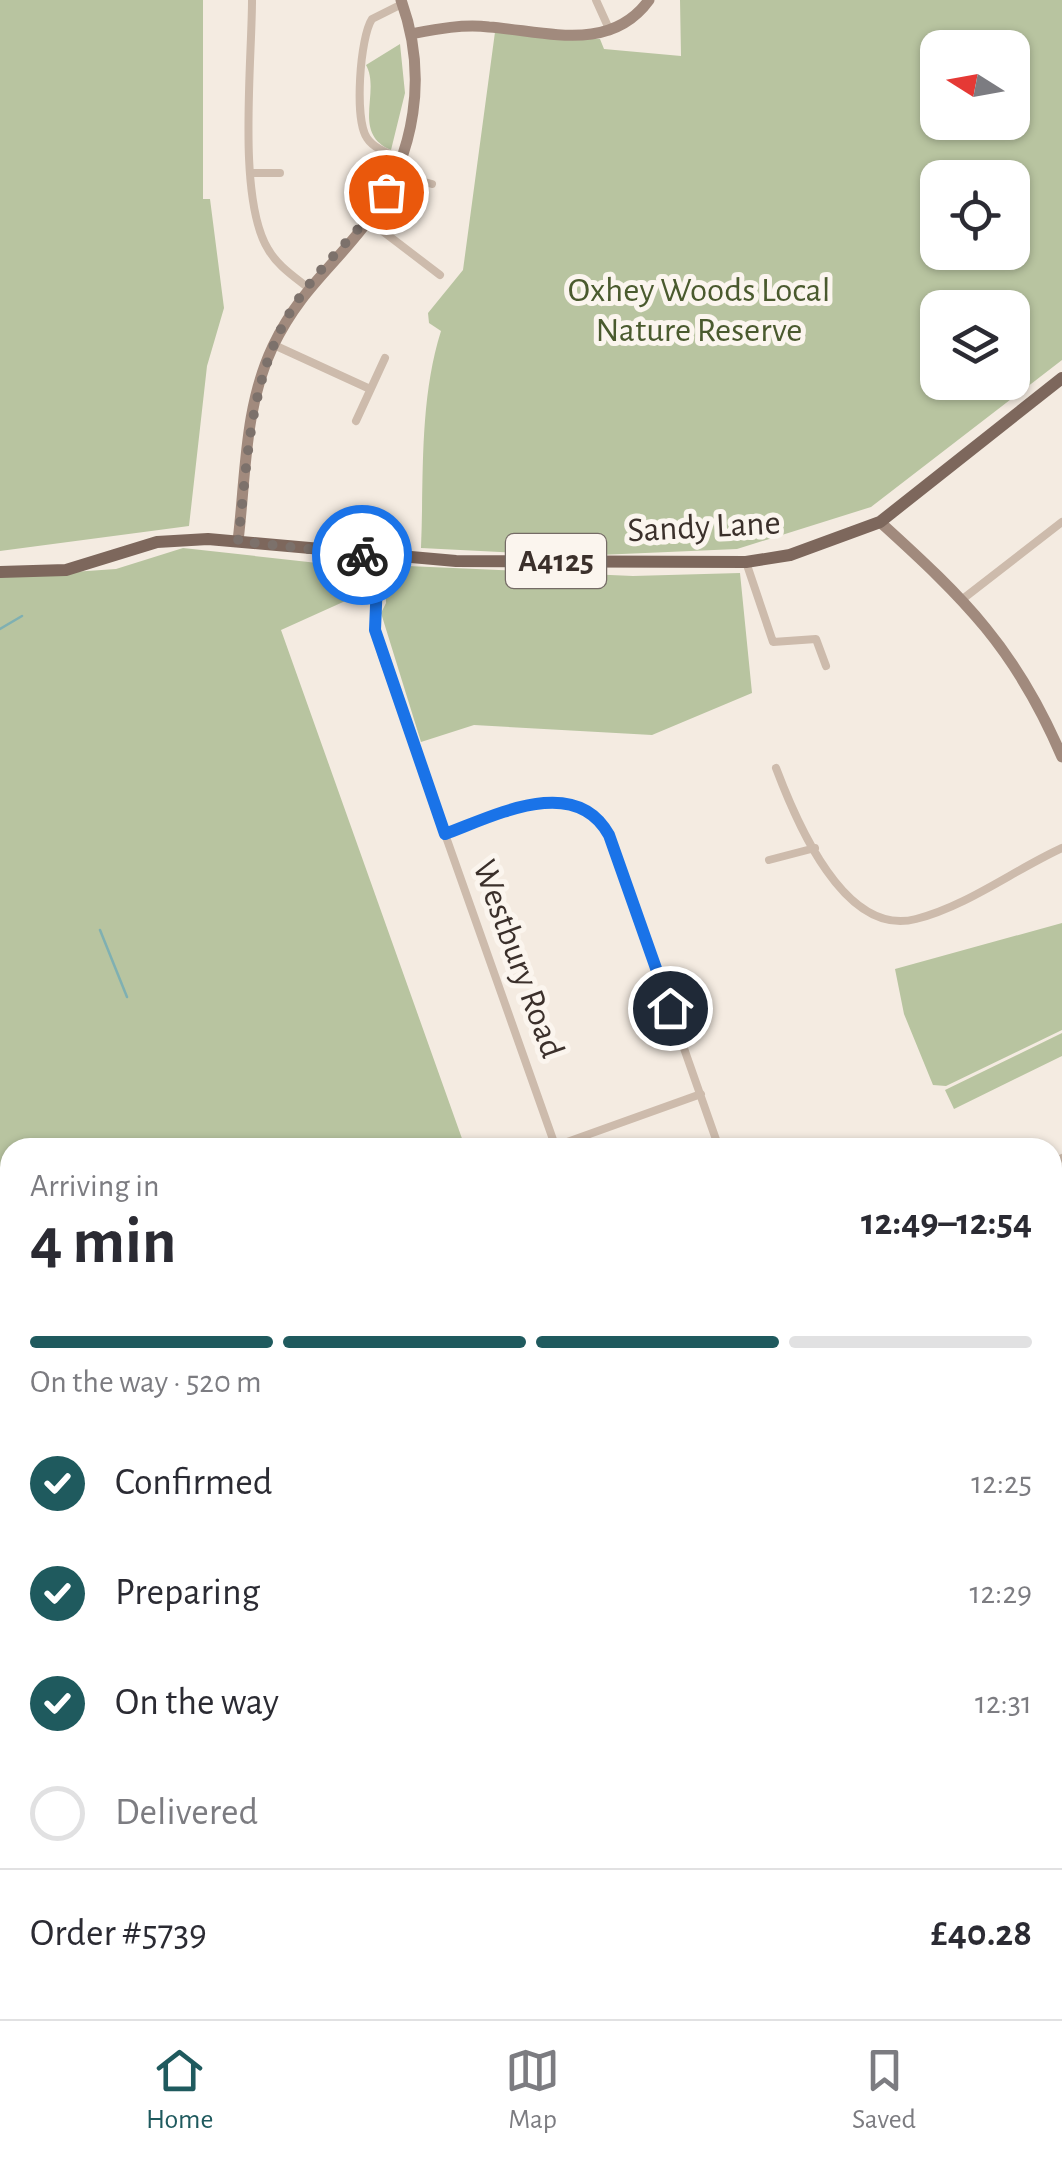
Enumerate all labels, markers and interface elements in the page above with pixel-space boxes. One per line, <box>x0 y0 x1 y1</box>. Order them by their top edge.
north arrow <box>920 30 1030 140</box>
map controls <box>920 30 1030 400</box>
pin <box>344 150 429 235</box>
button: locate <box>920 160 1030 270</box>
icon: bag <box>359 165 414 220</box>
park label: Oxhey Woods Local Nature Reserve <box>568 273 830 348</box>
button: layers <box>920 290 1030 400</box>
courier <box>312 505 412 605</box>
street label: Sandy Lane <box>627 506 781 548</box>
icon: bike <box>335 528 390 583</box>
road number: A4125 <box>506 534 606 588</box>
street label: Westbury Road <box>466 856 570 1062</box>
pin <box>628 966 713 1051</box>
icon: home <box>643 981 698 1036</box>
text: Arriving in <box>30 1170 159 1202</box>
text: 12:49–12:54 <box>861 1204 1032 1242</box>
text: 4 min <box>30 1210 176 1275</box>
text: On the way · 520 m <box>30 1366 262 1398</box>
icon: check <box>30 1456 85 1511</box>
text: Confirmed <box>115 1464 272 1502</box>
text: 12:25 <box>971 1467 1032 1499</box>
icon: check <box>30 1566 85 1621</box>
text: Preparing <box>115 1574 260 1612</box>
text: 12:29 <box>970 1577 1032 1609</box>
icon: check <box>30 1676 85 1731</box>
text: On the way <box>115 1684 279 1722</box>
text: 12:31 <box>975 1687 1032 1719</box>
text: Delivered <box>115 1794 258 1832</box>
text: Order #5739 <box>30 1915 207 1953</box>
text: £40.28 <box>931 1915 1032 1953</box>
tab: Home <box>146 2043 213 2137</box>
tab: Map <box>505 2043 560 2137</box>
tab: Saved <box>852 2043 916 2137</box>

